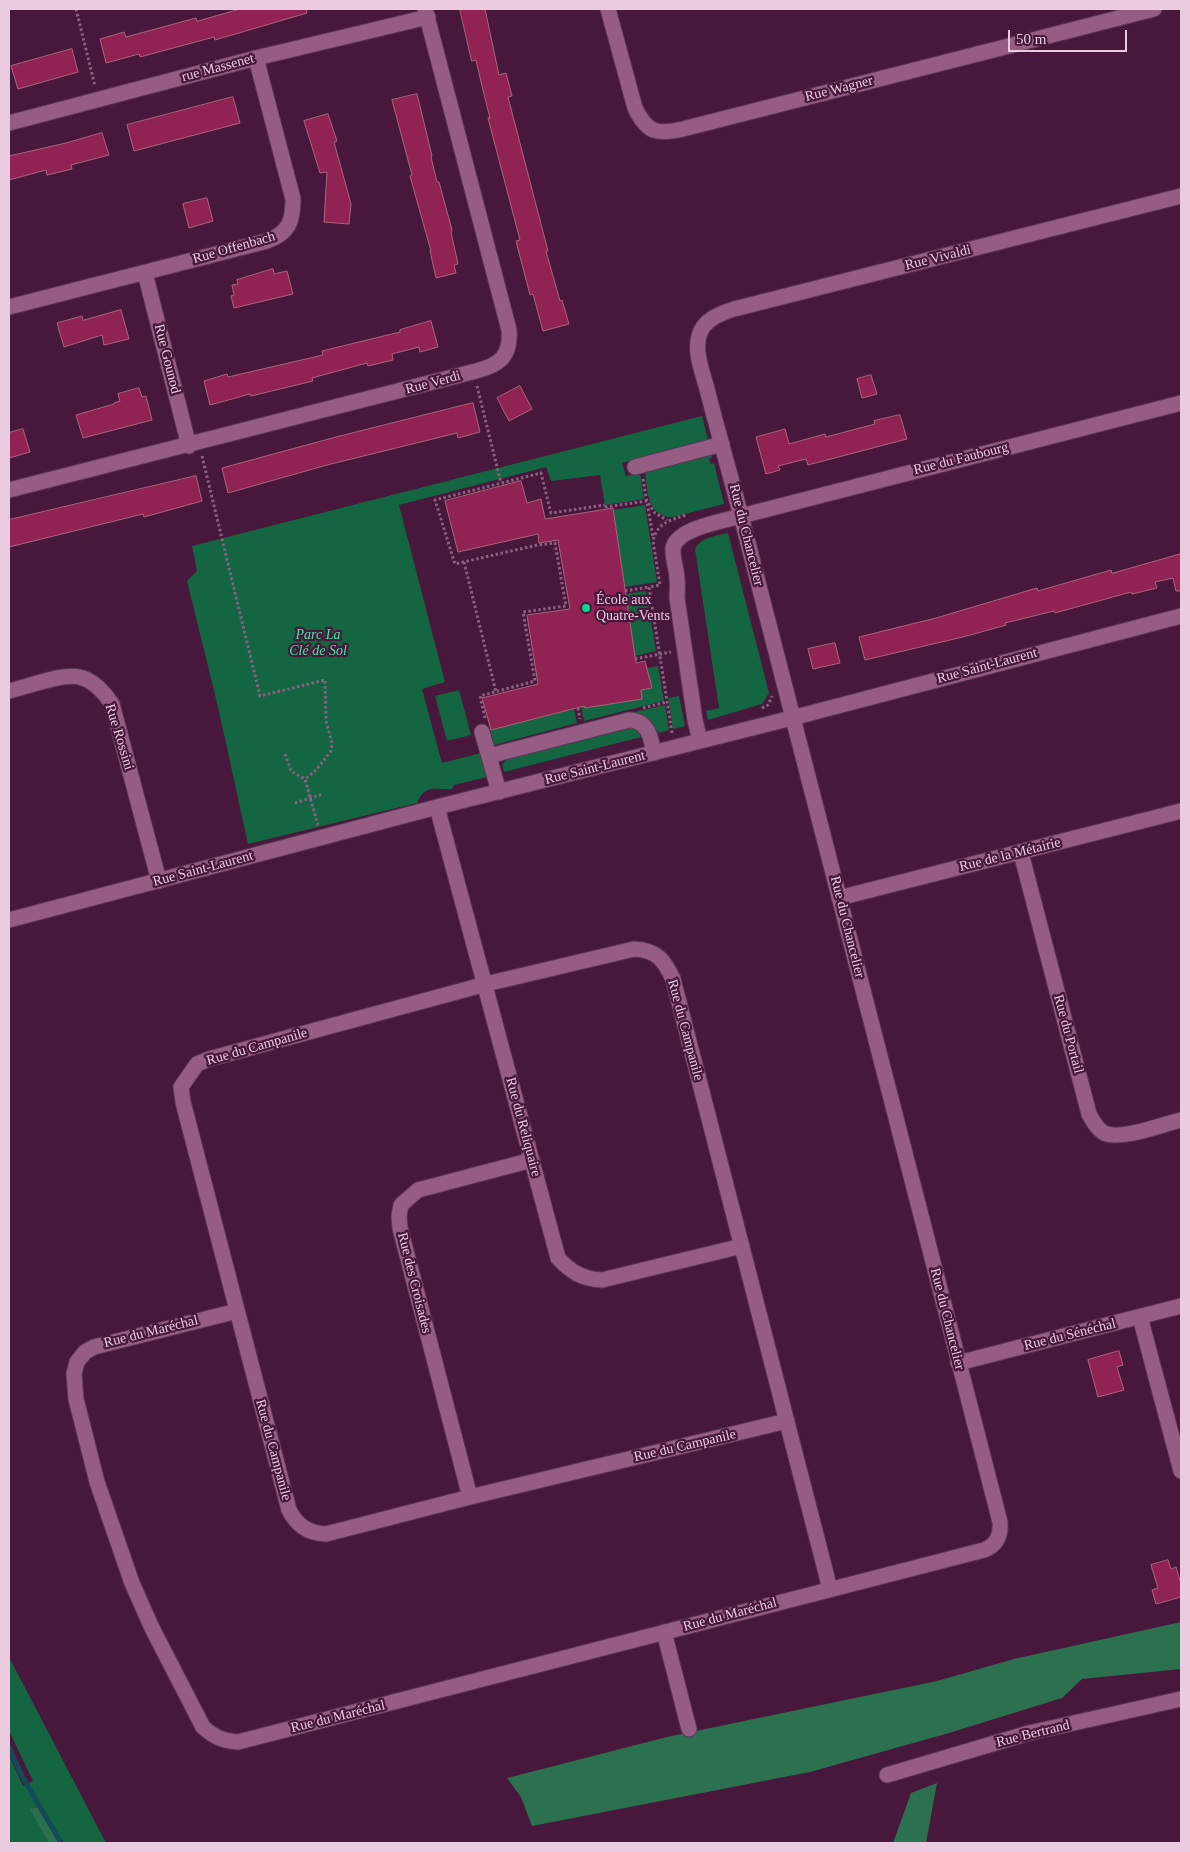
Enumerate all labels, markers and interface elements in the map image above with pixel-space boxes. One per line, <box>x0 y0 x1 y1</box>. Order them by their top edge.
scale bar <box>1010 20 1129 52</box>
text: 50 m <box>1016 31 1046 47</box>
street label: rue Massenet <box>180 50 256 86</box>
street label: Rue Wagner <box>803 72 875 106</box>
street label: Rue Offenbach <box>191 228 277 268</box>
street label: Rue Vivaldi <box>903 242 973 274</box>
street label: Rue Gounod <box>150 322 184 396</box>
street label: Rue Verdi <box>404 368 462 398</box>
street label: Rue du Faubourg <box>912 439 1010 479</box>
street label: Rue du Chancelier <box>725 482 767 588</box>
place label: École aux Quatre-Vents <box>596 592 670 624</box>
marker: École aux Quatre-Vents <box>580 602 592 614</box>
park label: Parc La Clé de Sol <box>289 627 347 660</box>
street label: Rue Saint-Laurent <box>935 645 1039 687</box>
street label: Rue Rossini <box>101 702 137 772</box>
street label: Rue Saint-Laurent <box>543 747 647 789</box>
street label: Rue de la Métairie <box>958 834 1062 876</box>
street label: Rue Saint-Laurent <box>151 848 255 890</box>
street label: Rue du Chancelier <box>826 874 868 980</box>
street label: Rue du Campanile <box>663 978 707 1082</box>
street label: Rue du Portail <box>1049 993 1087 1075</box>
street label: Rue du Campanile <box>205 1025 309 1069</box>
street label: Rue du Reliquaire <box>502 1076 544 1178</box>
street label: Rue des Croisades <box>393 1231 435 1335</box>
street label: Rue du Chancelier <box>926 1266 968 1372</box>
street label: Rue du Maréchal <box>102 1312 200 1352</box>
street label: Rue du Sénéchal <box>1022 1315 1118 1355</box>
street label: Rue du Campanile <box>251 1398 295 1502</box>
street label: Rue du Campanile <box>632 1426 738 1466</box>
street label: Rue du Maréchal <box>681 1594 779 1636</box>
street label: Rue du Maréchal <box>289 1697 387 1737</box>
street label: Rue Bertrand <box>995 1717 1071 1751</box>

